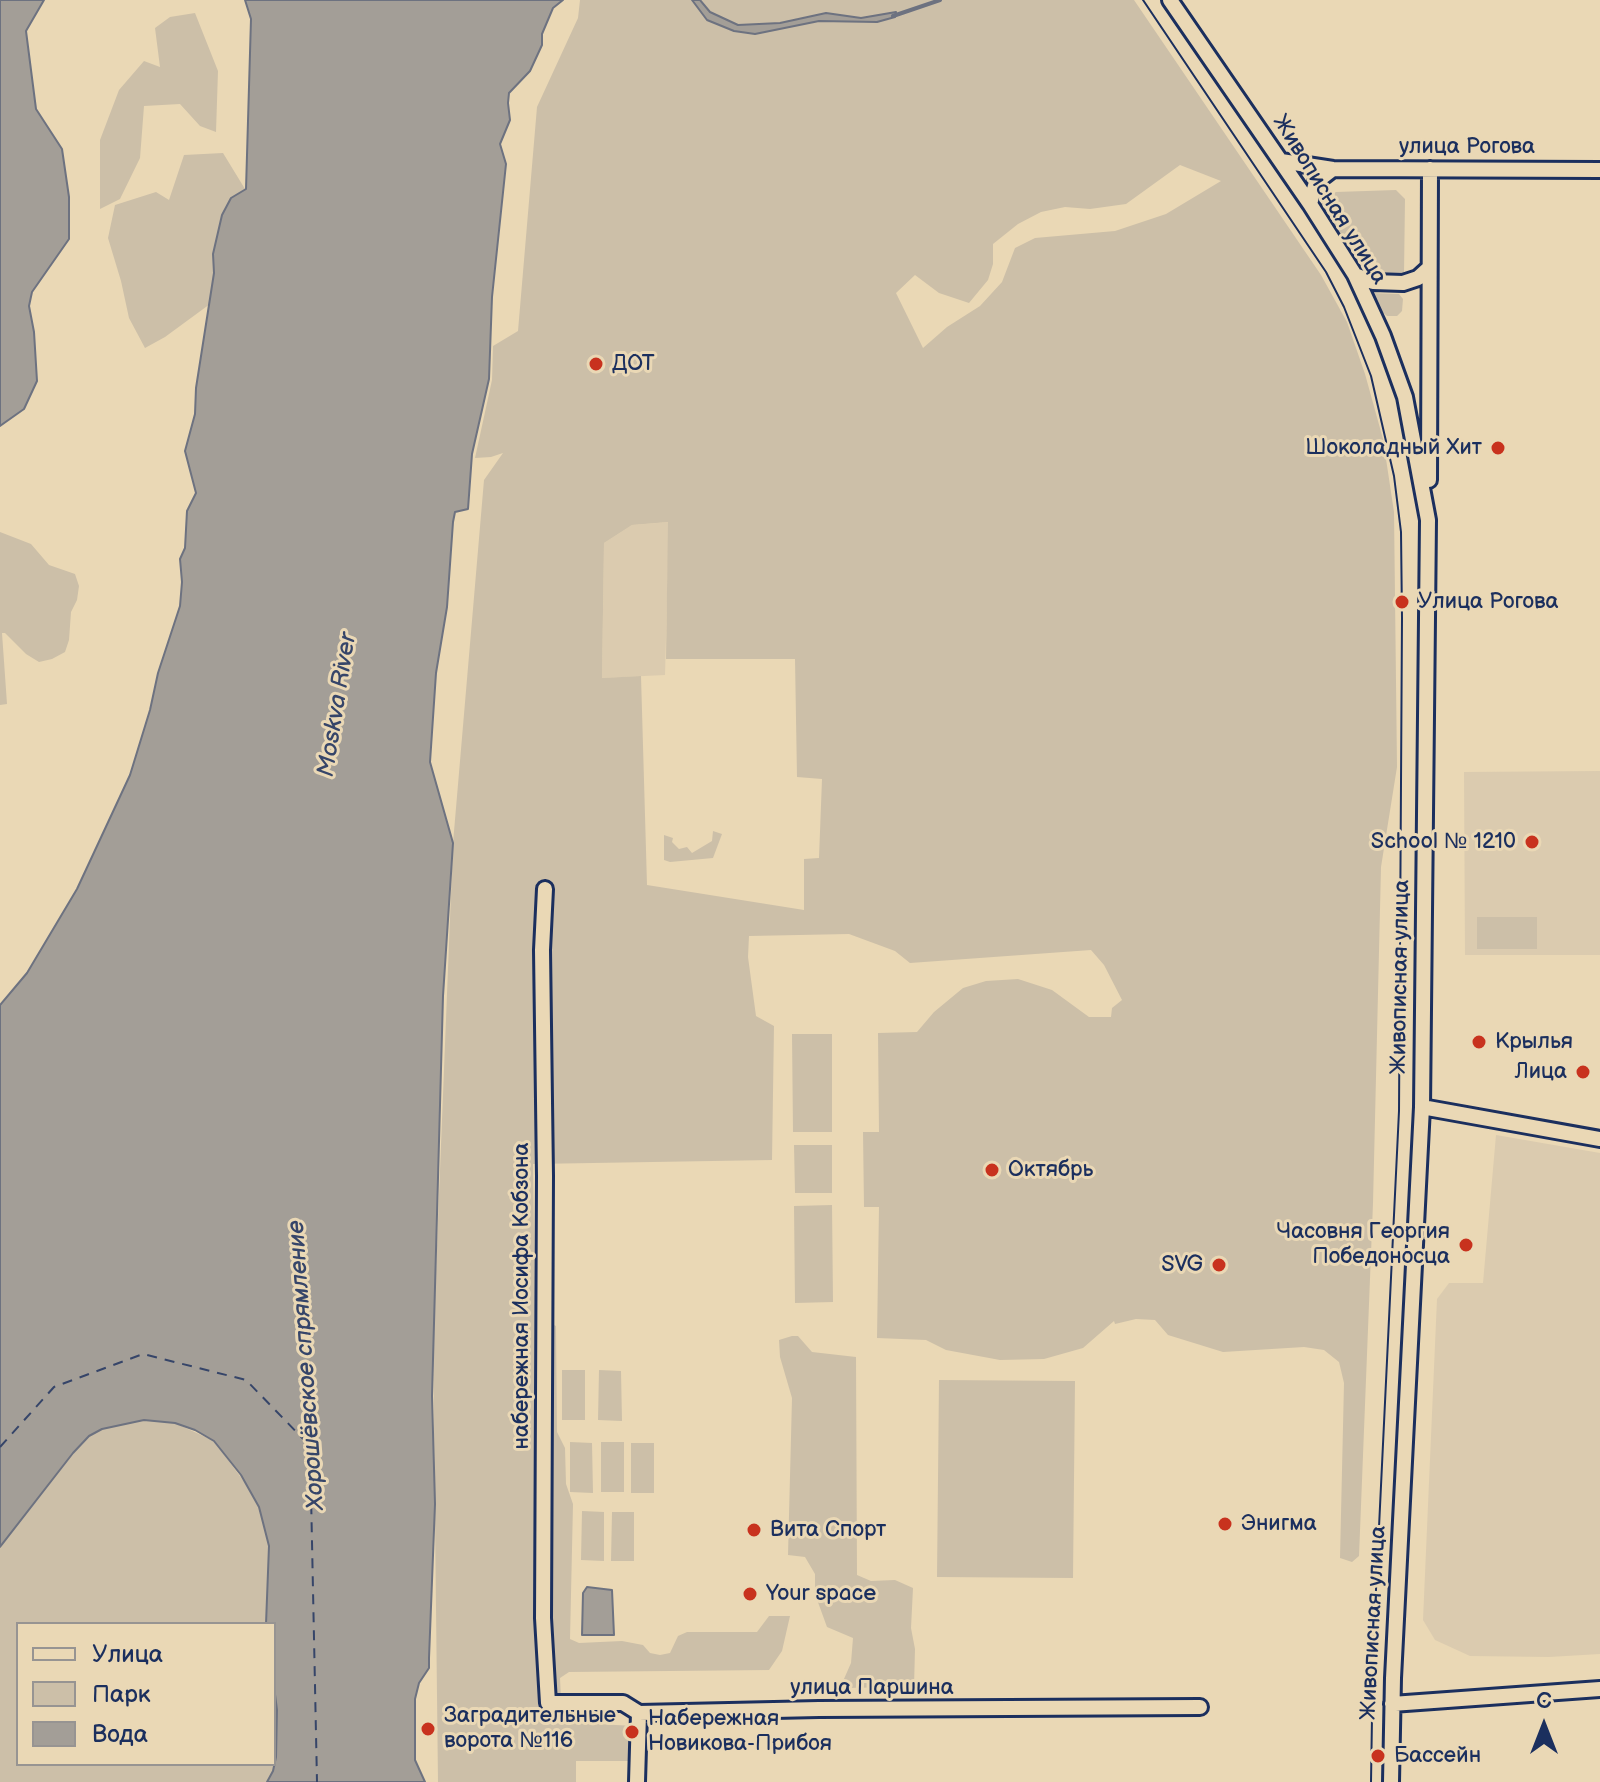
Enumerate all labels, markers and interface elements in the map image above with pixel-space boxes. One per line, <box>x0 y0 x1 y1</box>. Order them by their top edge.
street label: Живописная улица <box>1266 110 1392 290</box>
street label: улица Рогова <box>1399 134 1535 160</box>
place label: ДОТ <box>612 351 654 377</box>
marker: ДОТ <box>587 355 605 373</box>
place label: Шоколадный Хит <box>1305 435 1482 461</box>
marker: Шоколадный Хит <box>1489 439 1507 457</box>
place label: Улица Рогова <box>1418 589 1558 615</box>
marker: Улица Рогова <box>1393 593 1411 611</box>
water label: Moskva River <box>312 631 364 779</box>
place label: School № 1210 <box>1371 829 1516 855</box>
marker: School № 1210 <box>1523 833 1541 851</box>
street label: Живописная улица <box>1386 879 1416 1075</box>
place label: Крылья <box>1495 1029 1573 1055</box>
marker: Крылья <box>1470 1033 1488 1051</box>
place label: Лица <box>1515 1059 1567 1085</box>
marker: Лица <box>1574 1063 1592 1081</box>
street label: набережная Иосифа Кобзона <box>509 1143 535 1449</box>
place label: Октябрь <box>1008 1157 1093 1183</box>
marker: Октябрь <box>983 1161 1001 1179</box>
water label: Хорошёвское спрямление <box>283 1219 331 1511</box>
place label: Часовня Георгия Победоносца <box>1277 1219 1450 1270</box>
marker: Часовня Георгия Победоносца <box>1457 1236 1475 1254</box>
place label: SVG <box>1161 1252 1203 1278</box>
marker: SVG <box>1210 1256 1228 1274</box>
place label: Энигма <box>1241 1511 1317 1537</box>
marker: Энигма <box>1216 1515 1234 1533</box>
place label: Вита Спорт <box>770 1517 886 1543</box>
marker: Вита Спорт <box>745 1521 763 1539</box>
street label: Живописная улица <box>1356 1525 1392 1721</box>
place label: Your space <box>766 1581 876 1607</box>
marker: Your space <box>741 1585 759 1603</box>
legend <box>16 1622 276 1766</box>
text: Улица <box>92 1640 163 1669</box>
street label: улица Паршина <box>790 1675 954 1701</box>
text: Парк <box>92 1680 150 1709</box>
north arrow <box>1504 1686 1584 1766</box>
text: С <box>1536 1688 1552 1715</box>
place label: Заградительные ворота №116 <box>444 1703 616 1754</box>
place label: Набережная Новикова-Прибоя <box>648 1706 832 1758</box>
text: Вода <box>92 1720 148 1749</box>
marker: Заградительные ворота №116 <box>419 1720 437 1738</box>
marker: Набережная Новикова-Прибоя <box>623 1723 641 1741</box>
place label: Бассейн <box>1394 1743 1481 1769</box>
marker: Бассейн <box>1369 1747 1387 1765</box>

